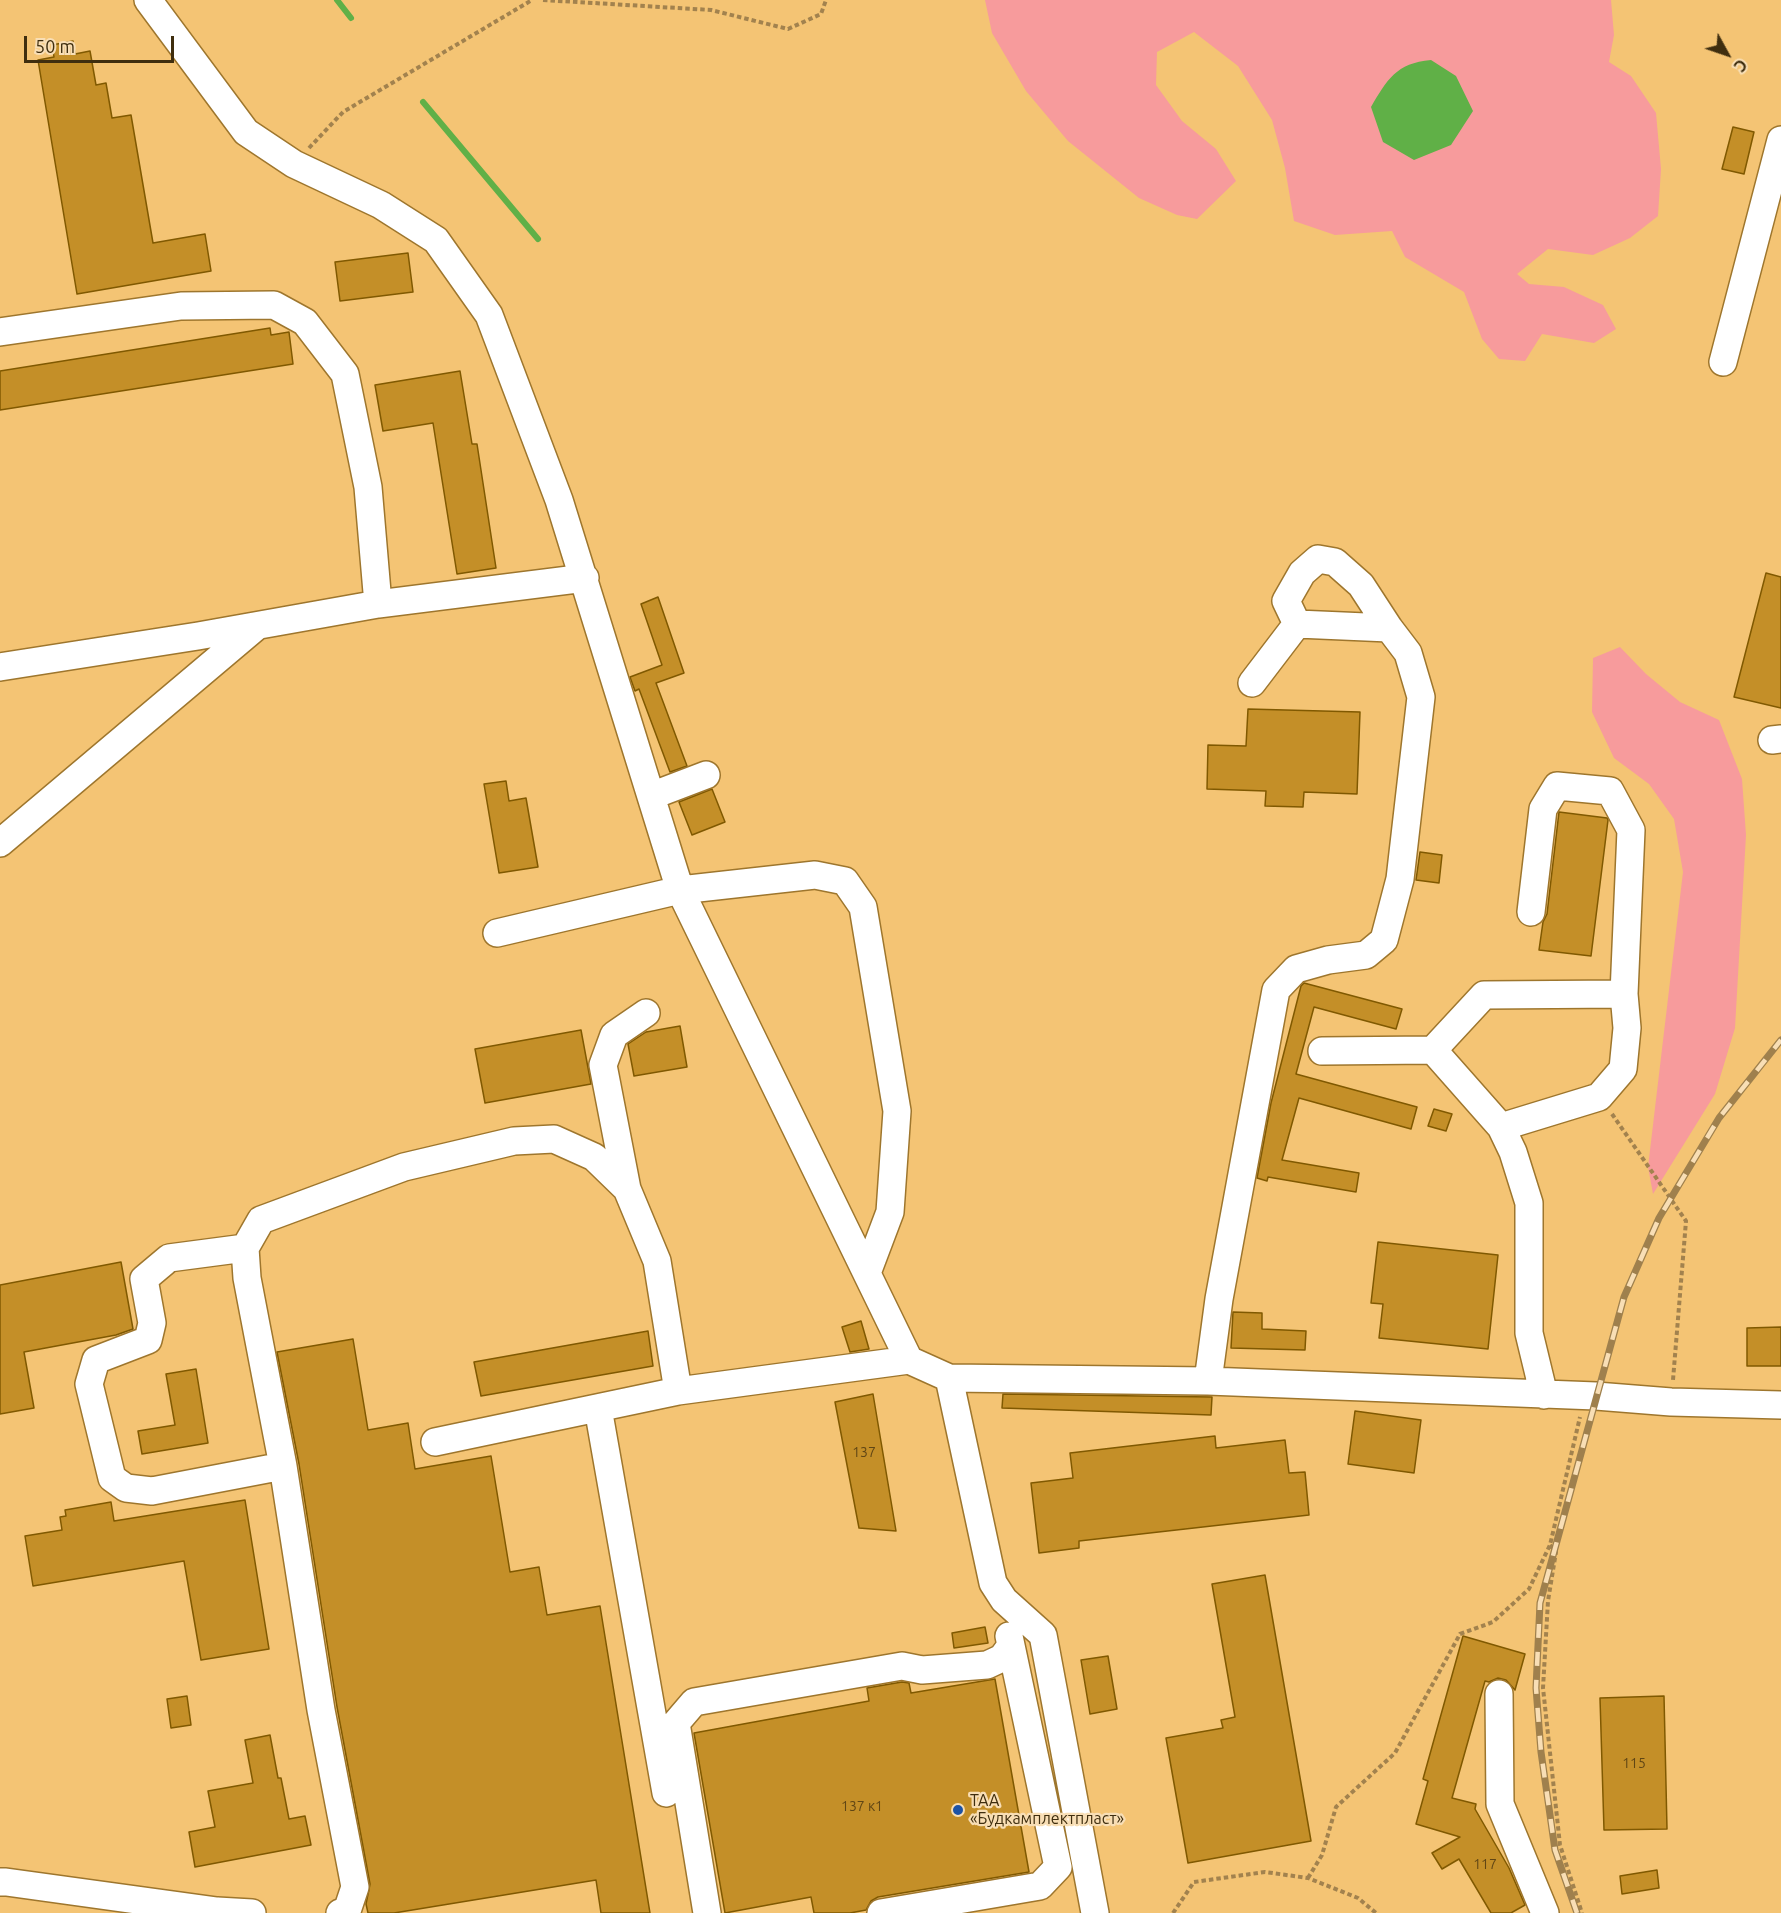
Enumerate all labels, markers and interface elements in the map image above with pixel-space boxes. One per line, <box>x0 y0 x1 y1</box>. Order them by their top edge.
scale bar <box>27 24 177 62</box>
north arrow <box>1697 24 1757 84</box>
text: 50 m <box>35 36 75 56</box>
text: С <box>1731 56 1751 75</box>
house number: 137 <box>852 1444 876 1460</box>
house number: 115 <box>1622 1755 1646 1771</box>
place label: ТАА «Будкамплектпласт» <box>970 1791 1124 1829</box>
house number: 137 к1 <box>841 1798 883 1814</box>
marker: ТАА «Будкамплектпласт» <box>951 1803 965 1817</box>
house number: 117 <box>1473 1856 1497 1872</box>

